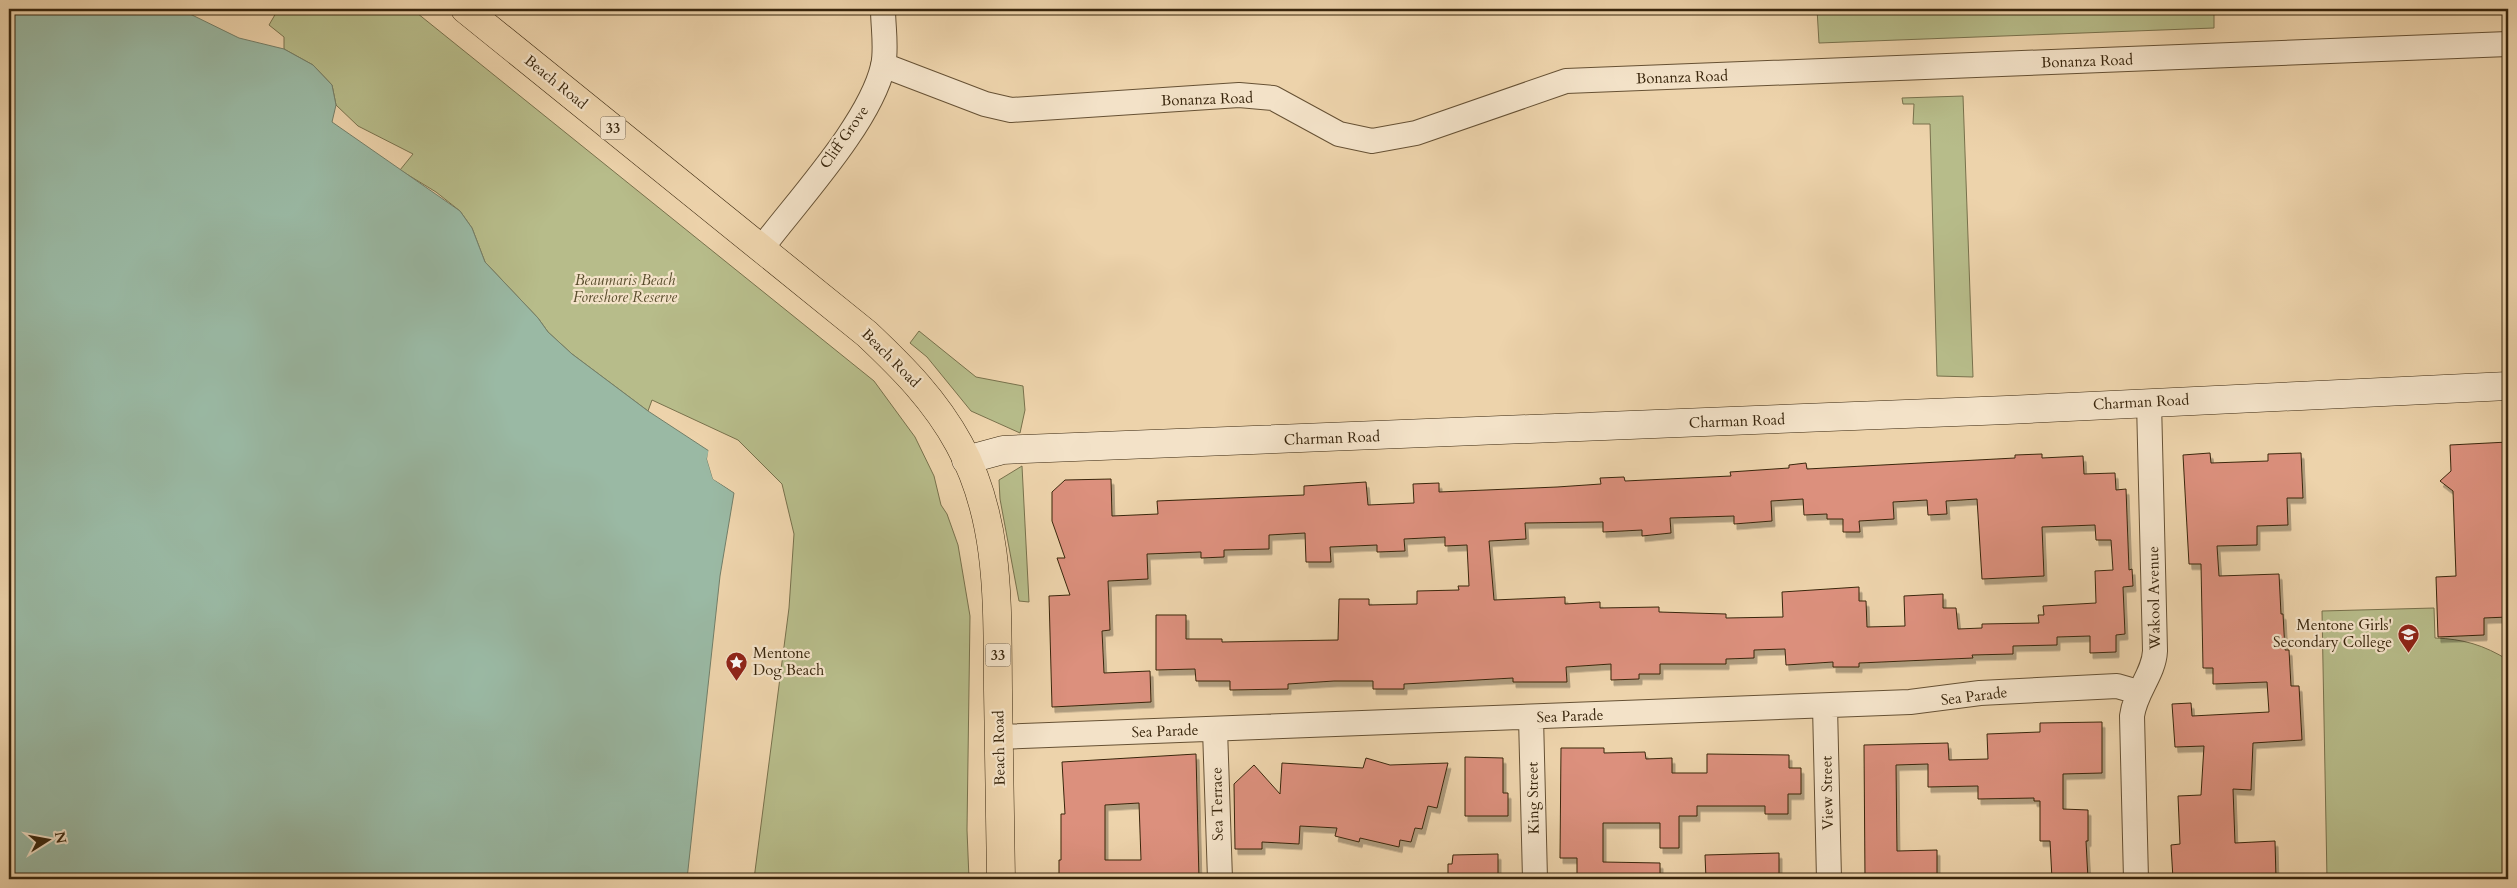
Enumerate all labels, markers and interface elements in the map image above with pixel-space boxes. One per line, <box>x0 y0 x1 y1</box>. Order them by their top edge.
street label: Bonanza Road <box>2041 49 2133 73</box>
street label: Beach Road <box>520 50 592 114</box>
street label: Bonanza Road <box>1636 65 1728 89</box>
street label: Bonanza Road <box>1161 87 1253 111</box>
street label: Cliff Grove <box>815 101 873 172</box>
road number: 33 <box>600 116 626 140</box>
park label: Beaumaris Beach Foreshore Reserve <box>573 270 677 307</box>
street label: Beach Road <box>857 324 925 392</box>
street label: Charman Road <box>2092 389 2190 415</box>
street label: Charman Road <box>1689 409 1786 433</box>
street label: Charman Road <box>1284 426 1381 450</box>
street label: Wakool Avenue <box>2143 546 2165 651</box>
place label: Mentone Girls' Secondary College <box>2273 615 2392 652</box>
school or university icon: Mentone Girls' Secondary College <box>2396 622 2420 653</box>
place label: Mentone Dog Beach <box>753 643 825 680</box>
road number: 33 <box>986 644 1010 666</box>
place icon: Mentone Dog Beach <box>725 650 749 681</box>
street label: Sea Parade <box>1940 682 2009 710</box>
street label: Sea Parade <box>1536 705 1604 727</box>
street label: Beach Road <box>988 710 1010 786</box>
street label: Sea Parade <box>1131 720 1199 742</box>
street label: View Street <box>1816 755 1838 830</box>
street label: King Street <box>1522 761 1544 834</box>
street label: Sea Terrace <box>1206 767 1228 841</box>
north arrow <box>22 816 72 866</box>
text: N <box>50 830 71 845</box>

